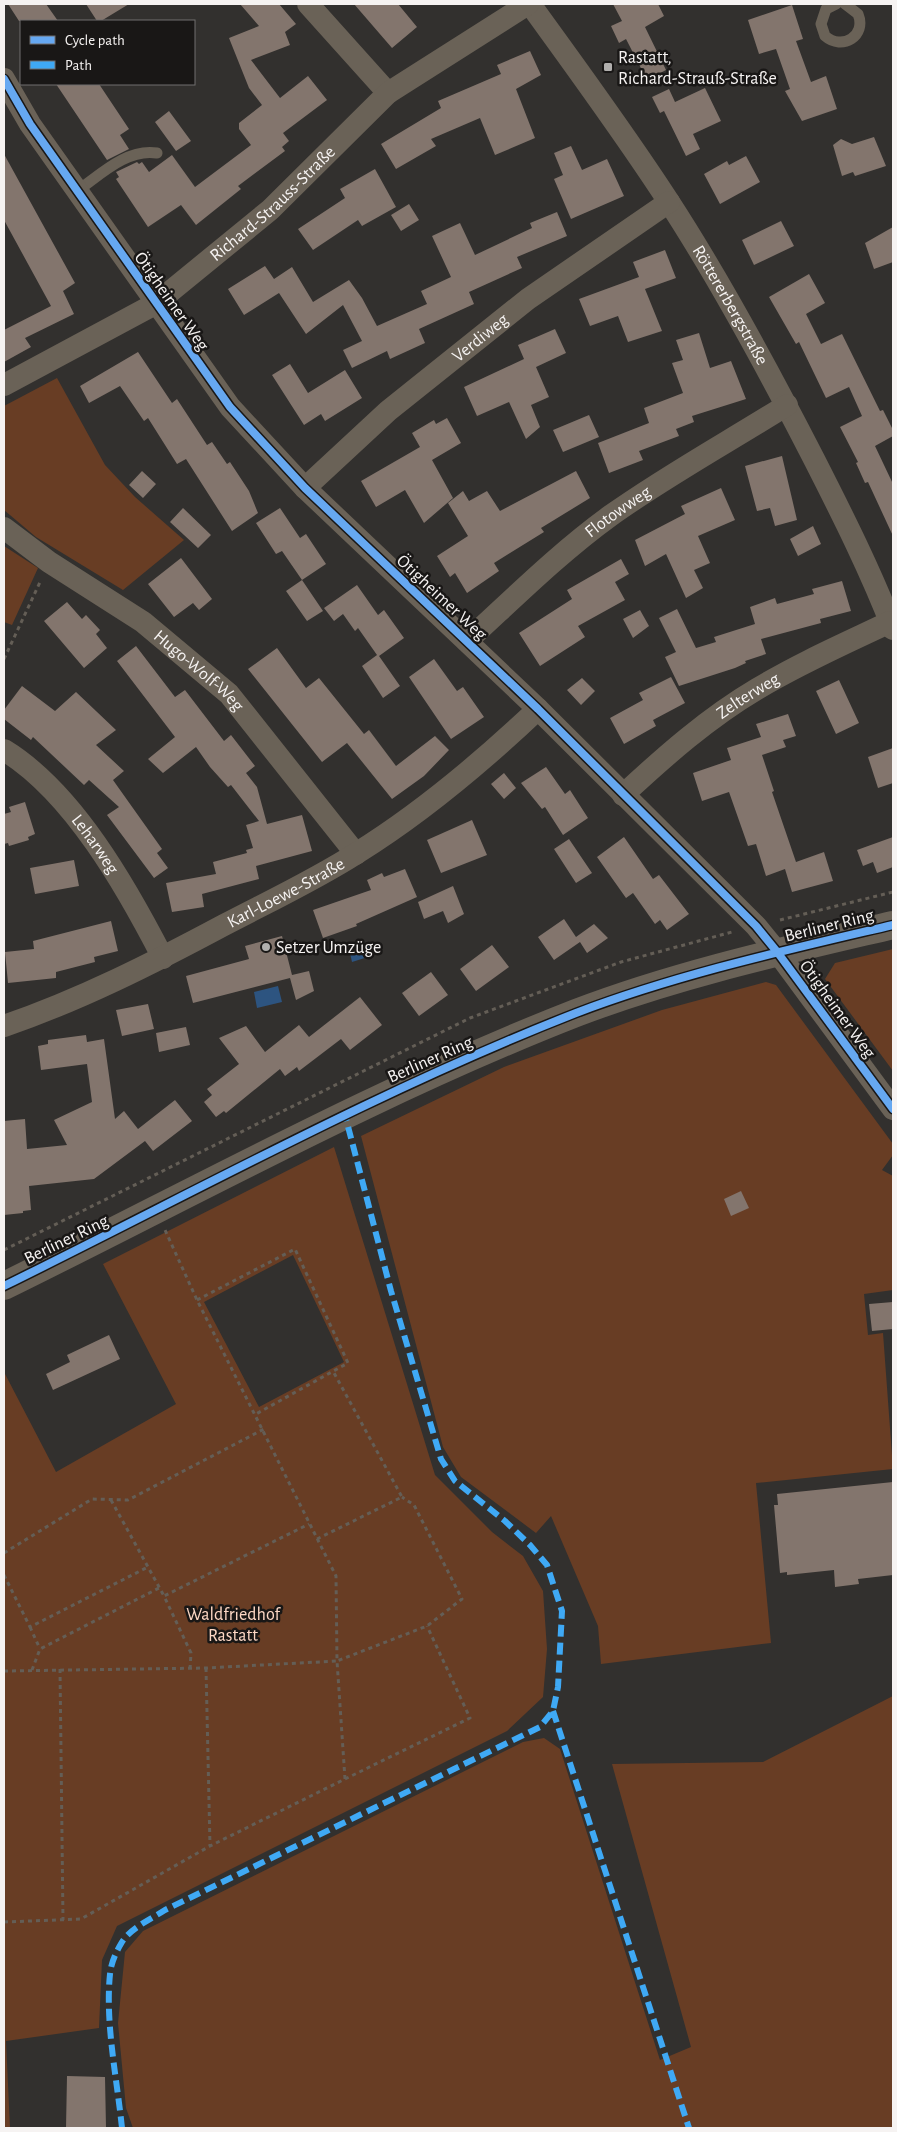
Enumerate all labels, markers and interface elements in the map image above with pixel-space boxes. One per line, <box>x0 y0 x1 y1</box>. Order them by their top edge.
legend <box>20 20 195 85</box>
text: Cycle path <box>65 33 125 48</box>
place label: Rastatt, Richard-Strauß-Straße <box>618 49 777 88</box>
text: Path <box>65 58 92 73</box>
marker: Rastatt, Richard-Strauß-Straße <box>602 61 614 73</box>
street label: Richard-Strauss-Straße <box>207 143 339 265</box>
street label: Röttererbergstraße <box>689 242 771 368</box>
street label: Ötigheimer Weg <box>131 248 214 354</box>
street label: Verdiweg <box>449 310 512 366</box>
street label: Flotowweg <box>582 483 655 541</box>
street label: Ötigheimer Weg <box>393 550 491 644</box>
street label: Hugo-Wolf-Weg <box>150 627 247 715</box>
street label: Zelterweg <box>714 670 783 723</box>
street label: Leharweg <box>68 811 122 877</box>
street label: Karl-Loewe-Straße <box>224 855 348 932</box>
street label: Berliner Ring <box>783 906 876 946</box>
place label: Setzer Umzüge <box>276 939 381 957</box>
marker: Setzer Umzüge <box>260 941 272 953</box>
street label: Ötigheimer Weg <box>796 956 880 1062</box>
street label: Berliner Ring <box>385 1033 476 1087</box>
street label: Berliner Ring <box>22 1212 112 1268</box>
park label: Waldfriedhof Rastatt <box>186 1606 281 1645</box>

